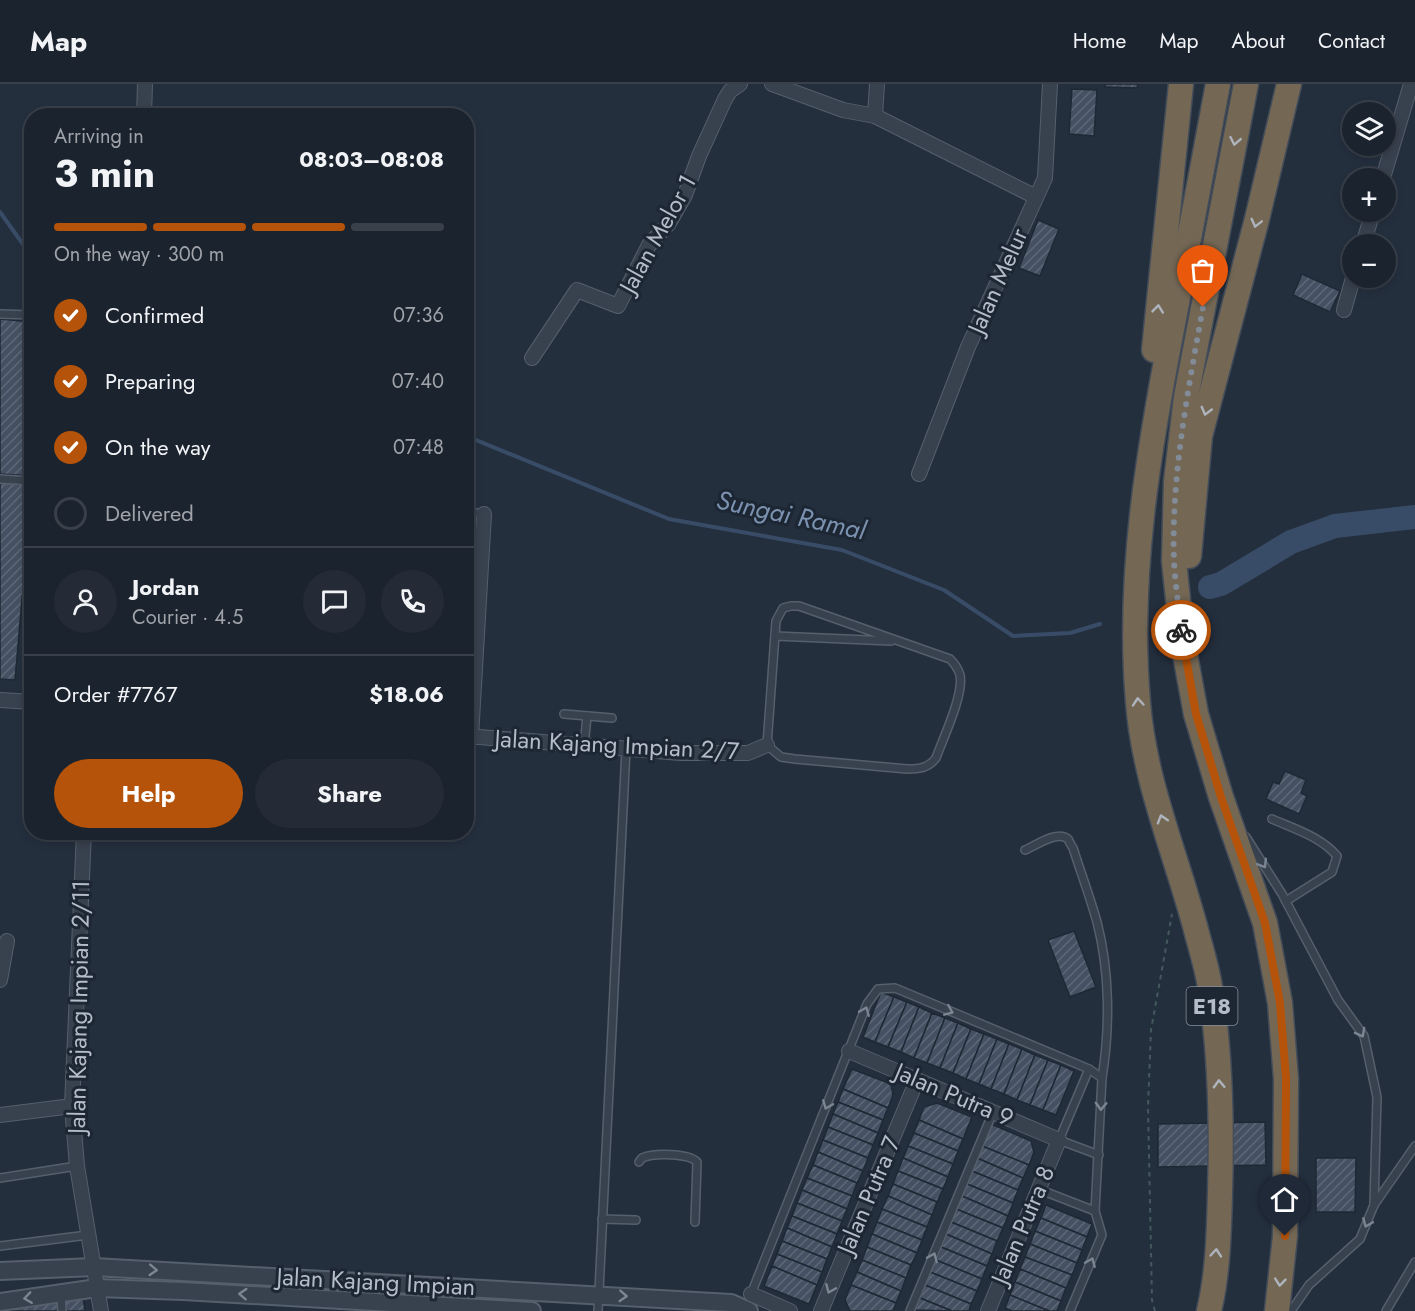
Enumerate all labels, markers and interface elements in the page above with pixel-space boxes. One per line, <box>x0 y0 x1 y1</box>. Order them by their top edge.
text: Map <box>30 21 87 62</box>
text: Home <box>1073 26 1126 56</box>
text: Map <box>1159 26 1199 56</box>
text: About <box>1232 26 1285 56</box>
text: Contact <box>1318 26 1385 56</box>
map controls <box>1342 102 1396 288</box>
button: layers <box>1342 102 1396 156</box>
text: Arriving in <box>54 122 144 151</box>
one-way arrow <box>1229 136 1242 146</box>
text: 08:03–08:08 <box>299 143 444 175</box>
text: 3 min <box>54 145 155 202</box>
street label: Jalan Melor 1 <box>609 168 705 302</box>
button: + <box>1342 168 1396 222</box>
one-way arrow <box>1250 217 1263 227</box>
street label: Jalan Melur <box>957 222 1037 342</box>
button: − <box>1342 234 1396 288</box>
text: On the way · 300 m <box>54 240 224 269</box>
pin <box>1177 245 1228 307</box>
icon: bag <box>1186 254 1219 287</box>
icon: check <box>54 299 87 332</box>
text: Confirmed <box>105 299 204 331</box>
text: 07:36 <box>393 301 444 330</box>
one-way arrow <box>1151 305 1163 314</box>
icon: check <box>54 365 87 398</box>
text: Preparing <box>105 365 196 397</box>
text: 07:40 <box>392 367 444 396</box>
one-way arrow <box>1201 406 1214 416</box>
icon: check <box>54 431 87 464</box>
text: On the way <box>105 431 210 463</box>
text: 07:48 <box>393 433 444 462</box>
water label: Sungai Ramal <box>713 481 870 550</box>
text: Delivered <box>105 497 194 529</box>
button: person <box>54 570 117 633</box>
button: chat <box>303 570 366 633</box>
button: phone <box>381 570 444 633</box>
text: Jordan <box>132 571 199 603</box>
courier <box>1151 600 1211 660</box>
text: Courier · 4.5 <box>132 603 243 632</box>
icon: bike <box>1165 614 1198 647</box>
text: Order #7767 <box>54 678 178 710</box>
text: $18.06 <box>369 678 444 710</box>
one-way arrow <box>1132 697 1145 706</box>
street label: Jalan Kajang Impian 2/7 <box>491 720 741 768</box>
button: Help <box>54 759 243 828</box>
button: Share <box>255 759 444 828</box>
one-way arrow <box>1157 814 1169 824</box>
one-way arrow <box>1256 858 1268 868</box>
street label: Jalan Kajang Impian 2/11 <box>59 880 98 1137</box>
road number: E18 <box>1186 987 1238 1025</box>
one-way arrow <box>943 1004 954 1016</box>
one-way arrow <box>858 1006 870 1017</box>
one-way arrow <box>1353 1027 1365 1037</box>
street label: Jalan Putra 9 <box>887 1053 1019 1135</box>
one-way arrow <box>1212 1079 1225 1088</box>
one-way arrow <box>822 1099 834 1110</box>
one-way arrow <box>1094 1101 1107 1110</box>
street label: Jalan Putra 7 <box>827 1130 909 1262</box>
street label: Jalan Putra 8 <box>981 1160 1063 1292</box>
pin <box>1259 1174 1310 1236</box>
icon: home <box>1268 1183 1301 1216</box>
one-way arrow <box>1362 1217 1374 1228</box>
one-way arrow <box>1209 1249 1222 1258</box>
one-way arrow <box>926 1252 938 1263</box>
one-way arrow <box>1084 1257 1096 1268</box>
street label: Jalan Kajang Impian <box>273 1259 476 1304</box>
one-way arrow <box>148 1263 157 1276</box>
one-way arrow <box>1274 1278 1287 1287</box>
one-way arrow <box>825 1282 837 1293</box>
one-way arrow <box>239 1288 248 1301</box>
one-way arrow <box>618 1289 627 1302</box>
one-way arrow <box>23 1291 32 1303</box>

